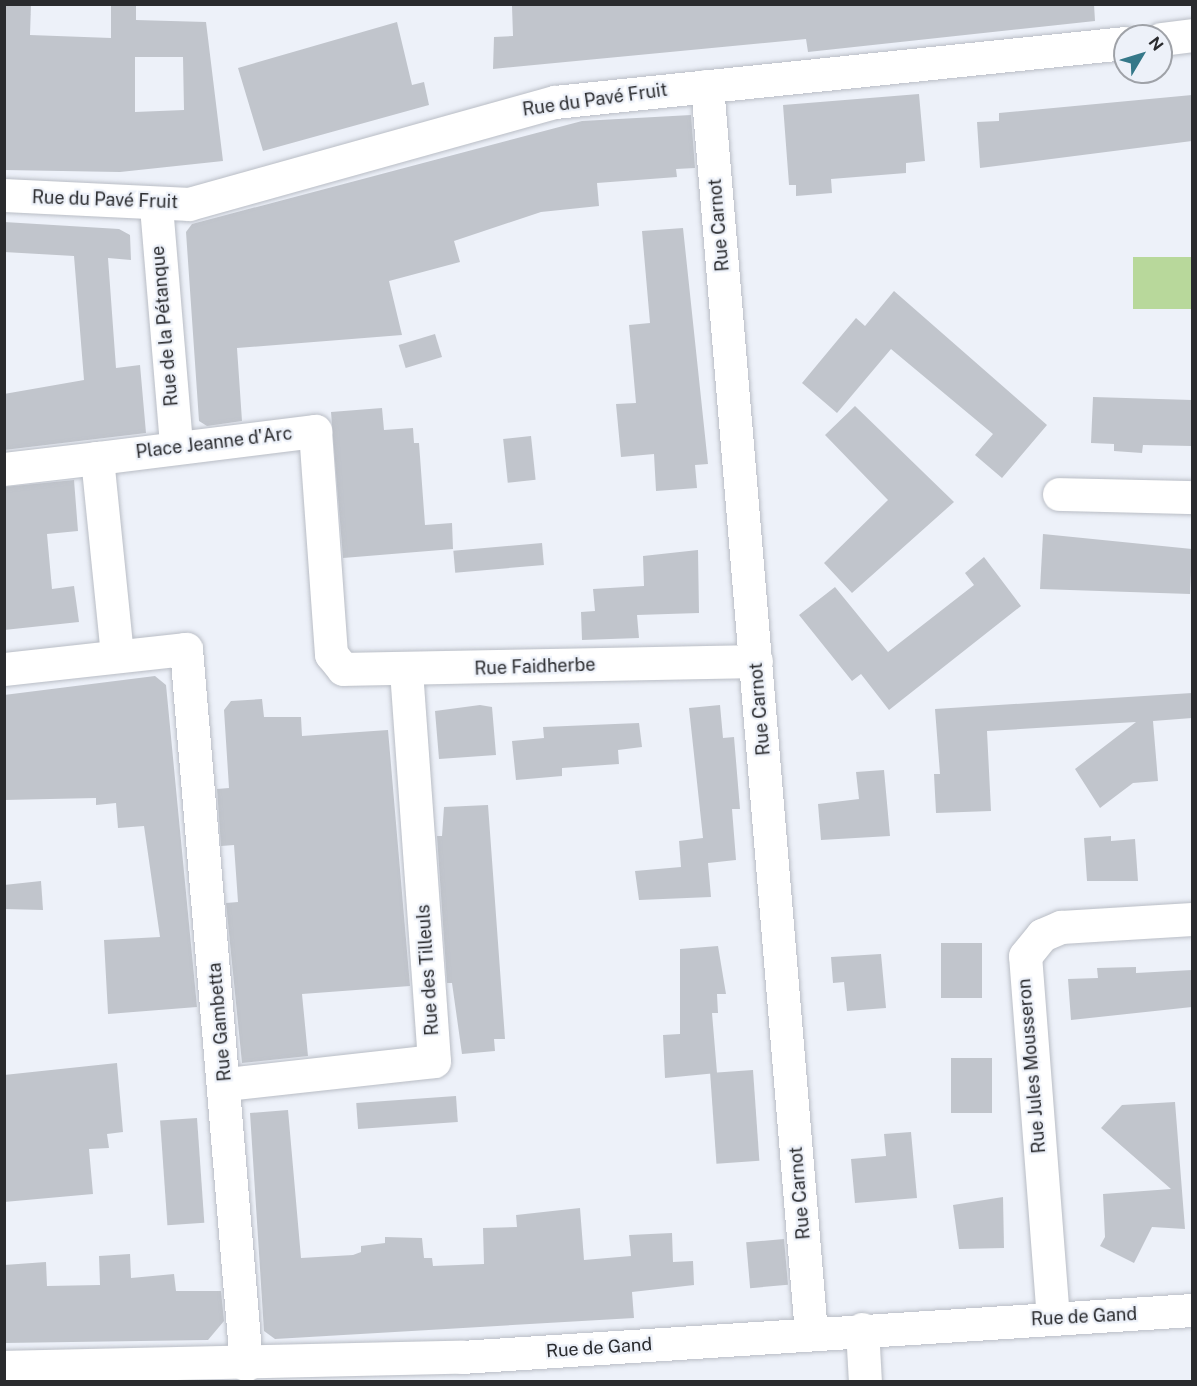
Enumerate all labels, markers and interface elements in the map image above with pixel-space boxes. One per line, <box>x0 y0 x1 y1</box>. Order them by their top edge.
north arrow <box>1113 24 1173 84</box>
text: N <box>1145 33 1167 55</box>
street label: Rue du Pavé Fruit <box>521 79 669 121</box>
street label: Rue Carnot <box>704 178 734 272</box>
street label: Rue du Pavé Fruit <box>31 187 179 213</box>
street label: Rue de la Pétanque <box>147 244 183 408</box>
street label: Place Jeanne d'Arc <box>134 423 294 463</box>
street label: Rue Faidherbe <box>474 654 596 680</box>
street label: Rue Carnot <box>745 662 775 756</box>
street label: Rue des Tilleuls <box>413 903 443 1037</box>
street label: Rue Gambetta <box>204 962 236 1082</box>
street label: Rue Jules Mousseron <box>1014 978 1050 1154</box>
street label: Rue Carnot <box>785 1146 815 1240</box>
street label: Rue de Gand <box>1030 1303 1138 1331</box>
street label: Rue de Gand <box>545 1334 653 1362</box>

